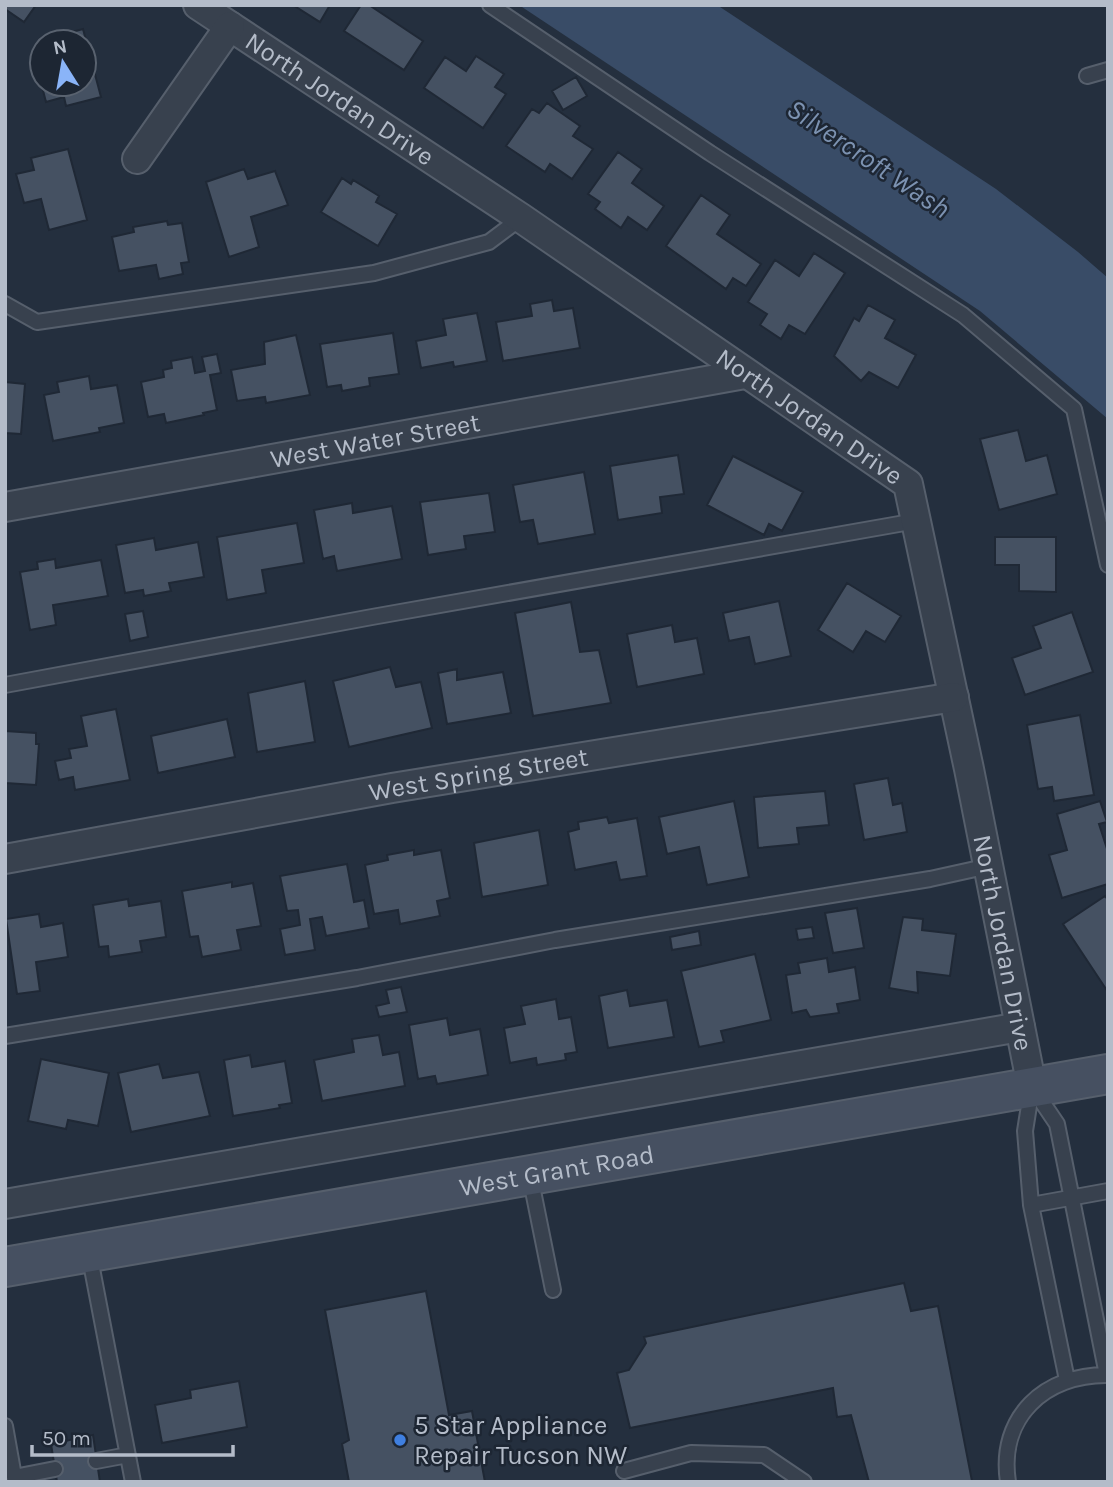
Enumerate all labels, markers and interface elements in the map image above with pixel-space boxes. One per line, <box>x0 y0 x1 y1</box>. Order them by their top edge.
street label: North Jordan Drive <box>239 26 440 172</box>
north arrow <box>28 28 98 98</box>
text: N <box>51 35 69 59</box>
water label: Silvercroft Wash <box>781 92 957 225</box>
street label: North Jordan Drive <box>710 342 908 492</box>
street label: West Water Street <box>268 407 483 475</box>
street label: West Spring Street <box>366 741 591 808</box>
street label: North Jordan Drive <box>966 832 1039 1053</box>
street label: West Grant Road <box>457 1139 657 1203</box>
place label: 5 Star Appliance Repair Tucson NW <box>414 1410 627 1471</box>
scale bar <box>32 1414 233 1458</box>
text: 50 m <box>42 1426 91 1450</box>
marker: 5 Star Appliance Repair Tucson NW <box>392 1432 408 1448</box>

